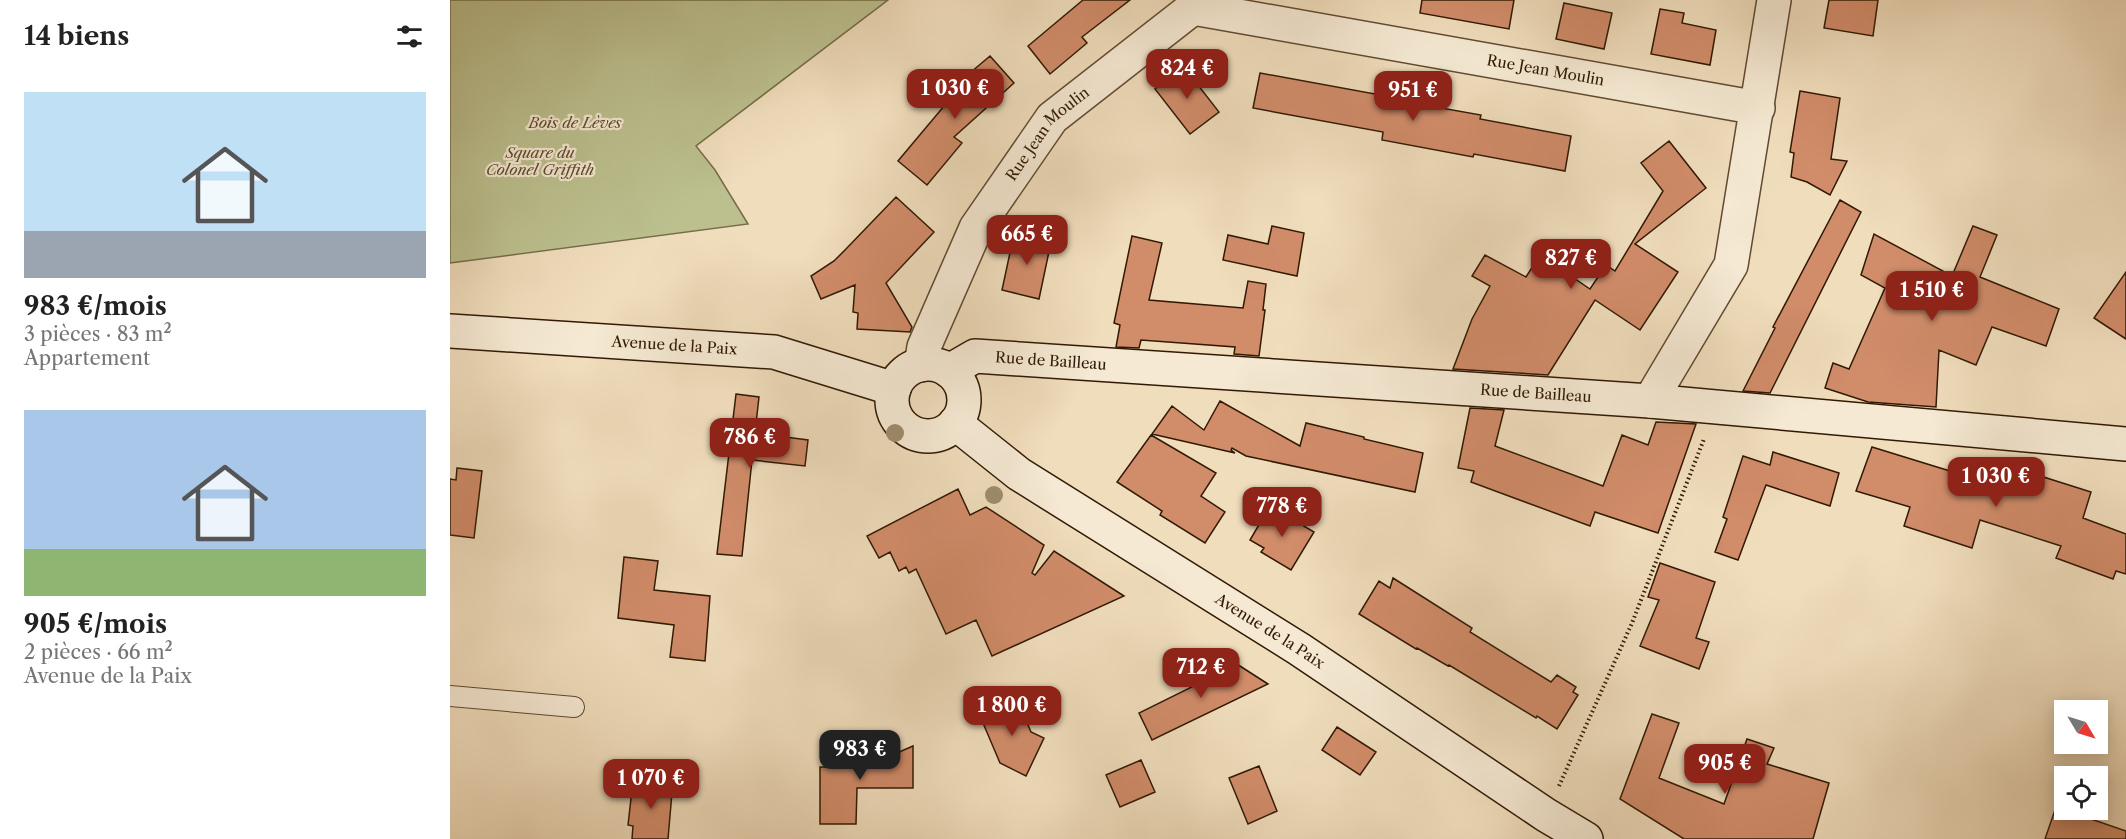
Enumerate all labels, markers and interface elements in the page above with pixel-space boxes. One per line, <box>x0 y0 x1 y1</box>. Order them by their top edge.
text: 14 biens <box>24 20 129 52</box>
icon: filters <box>393 20 426 53</box>
pin: 824 € <box>1145 49 1229 100</box>
street label: Rue Jean Moulin <box>1485 50 1607 90</box>
text: 824 € <box>1160 56 1214 80</box>
pin: 1 030 € <box>900 69 1010 120</box>
pin: 951 € <box>1371 71 1455 122</box>
text: 1 030 € <box>921 76 989 100</box>
text: 951 € <box>1388 78 1438 102</box>
street label: Rue Jean Moulin <box>1001 82 1093 184</box>
park label: Bois de Lèves <box>527 113 622 132</box>
icon: home <box>171 131 279 239</box>
park label: Square du Colonel Griffith <box>486 143 594 179</box>
pin: 665 € <box>985 215 1069 266</box>
text: 665 € <box>1001 222 1053 246</box>
pin: 827 € <box>1529 239 1613 290</box>
text: 827 € <box>1545 246 1597 270</box>
pin: 1 510 € <box>1877 271 1987 322</box>
text: 1 510 € <box>1900 278 1964 302</box>
text: 983 €/mois <box>24 290 167 322</box>
text: 3 pièces · 83 m² <box>24 322 172 346</box>
street label: Avenue de la Paix <box>610 331 738 359</box>
text: Appartement <box>24 346 150 370</box>
street label: Rue de Bailleau <box>995 347 1107 374</box>
street label: Rue de Bailleau <box>1479 380 1592 406</box>
pin: 786 € <box>708 418 792 469</box>
text: 786 € <box>724 425 776 449</box>
icon: home <box>171 449 279 557</box>
pin: 1 030 € <box>1941 457 2051 508</box>
text: 1 030 € <box>1962 464 2030 488</box>
pin: 778 € <box>1240 487 1324 538</box>
text: 778 € <box>1257 494 1307 518</box>
street label: Avenue de la Paix <box>1211 589 1329 673</box>
text: 905 €/mois <box>24 608 167 640</box>
text: 2 pièces · 66 m² <box>24 640 173 664</box>
pin: 712 € <box>1159 648 1243 699</box>
text: 712 € <box>1177 655 1225 679</box>
text: Avenue de la Paix <box>24 664 192 688</box>
pin: 1 800 € <box>957 686 1067 737</box>
text: 1 800 € <box>977 693 1047 717</box>
north arrow <box>2054 700 2108 754</box>
map controls <box>2054 700 2108 820</box>
pin: 983 € <box>818 730 902 781</box>
text: 983 € <box>833 737 887 761</box>
pin: 905 € <box>1683 744 1767 795</box>
text: 905 € <box>1698 751 1752 775</box>
pin: 1 070 € <box>596 759 706 810</box>
text: 1 070 € <box>617 766 685 790</box>
button: locate <box>2054 766 2108 820</box>

